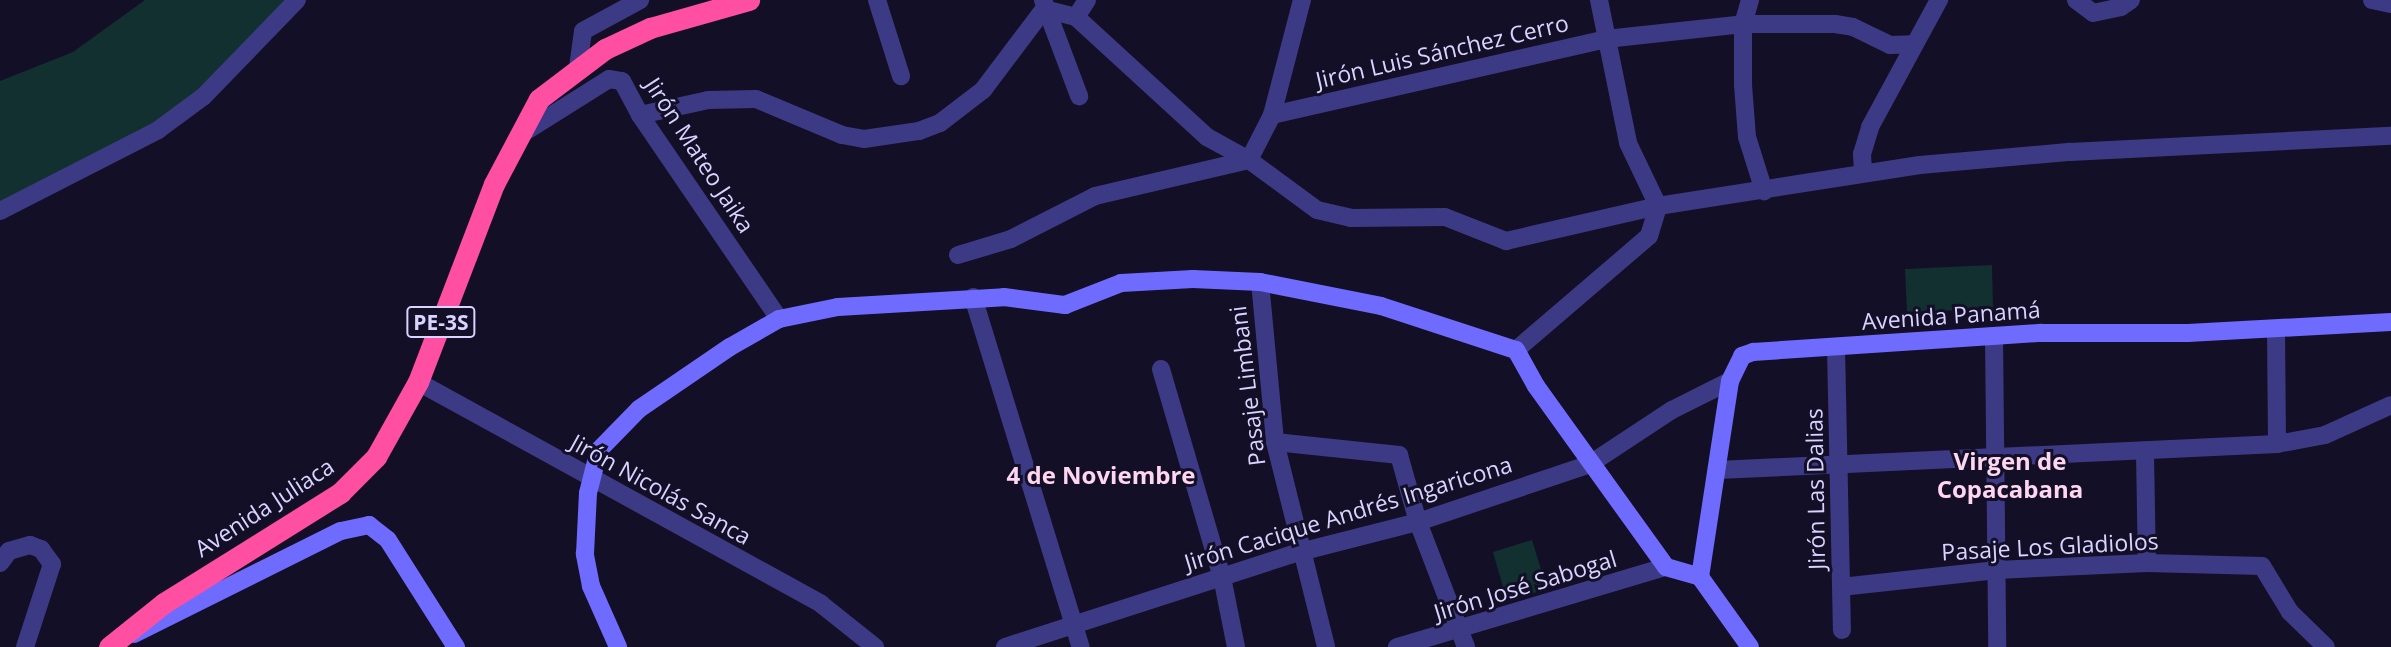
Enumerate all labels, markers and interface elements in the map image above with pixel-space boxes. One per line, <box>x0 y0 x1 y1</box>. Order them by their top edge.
street label: Jirón Luis Sánchez Cerro <box>1313 8 1571 94</box>
street label: Jirón Mateo Jaika <box>640 72 760 238</box>
street label: Avenida Panamá <box>1861 295 2041 335</box>
road number: PE-3S <box>406 304 476 340</box>
street label: Pasaje Limbani <box>1223 304 1271 468</box>
street label: Jirón Las Dalias <box>1800 408 1830 570</box>
street label: Jirón Nicolás Sanca <box>566 428 756 550</box>
district label: Virgen de Copacabana <box>1937 447 2083 503</box>
street label: Jirón Cacique Andrés Ingaricona <box>1181 450 1515 576</box>
street label: Avenida Juliaca <box>189 452 339 562</box>
district label: 4 de Noviembre <box>1007 461 1195 489</box>
street label: Pasaje Los Gladiolos <box>1941 527 2159 565</box>
street label: Jirón José Sabogal <box>1430 544 1620 626</box>

